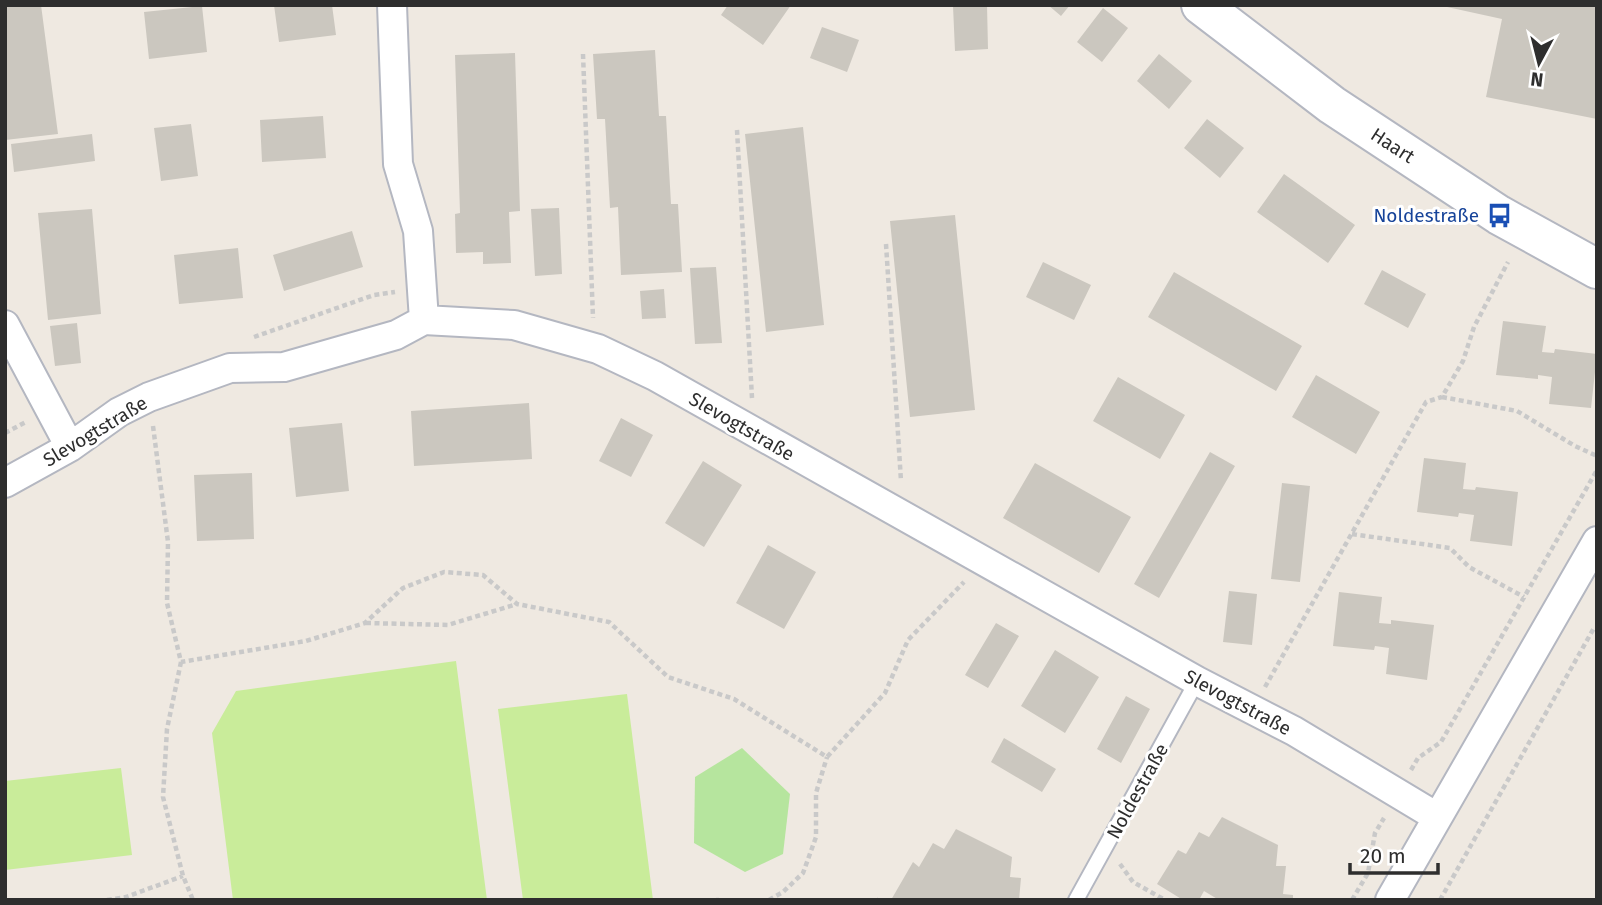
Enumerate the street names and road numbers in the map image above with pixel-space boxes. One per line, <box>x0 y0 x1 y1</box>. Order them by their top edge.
street label: Haart <box>1366 123 1419 168</box>
street label: Slevogtstraße <box>685 387 798 466</box>
street label: Slevogtstraße <box>39 391 152 472</box>
street label: Slevogtstraße <box>1180 665 1295 740</box>
street label: Noldestraße <box>1102 739 1173 843</box>

